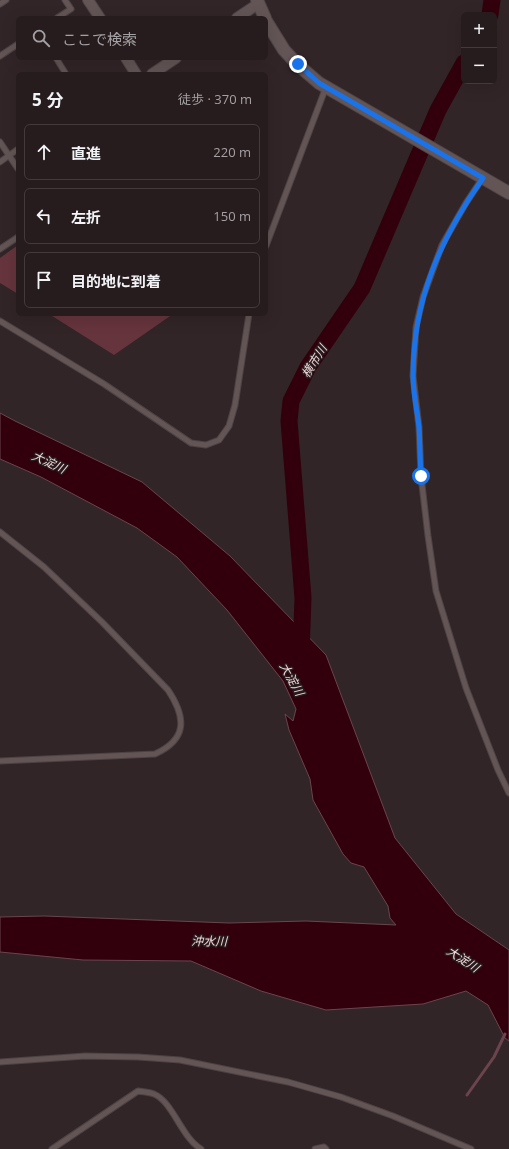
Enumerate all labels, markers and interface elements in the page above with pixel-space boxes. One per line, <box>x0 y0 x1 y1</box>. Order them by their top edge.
map controls <box>461 12 497 84</box>
button: + <box>461 12 497 48</box>
search box <box>16 16 268 60</box>
icon: search <box>30 27 52 49</box>
text: ここで検索 <box>62 29 137 49</box>
button: − <box>461 48 497 84</box>
route end <box>289 55 307 73</box>
text: 5 分 <box>32 88 63 111</box>
text: 徒歩 · 370 m <box>178 90 252 108</box>
icon: ahead <box>33 141 55 163</box>
text: 直進 <box>71 143 101 163</box>
text: 220 m <box>213 143 251 161</box>
icon: left <box>33 205 55 227</box>
text: 左折 <box>71 207 101 227</box>
text: 150 m <box>213 207 251 225</box>
icon: arrive <box>33 269 55 291</box>
text: 目的地に到着 <box>71 271 161 291</box>
water label: 横市川 <box>297 340 332 381</box>
water label: 大淀川 <box>29 447 71 478</box>
route start <box>412 467 430 485</box>
water label: 大淀川 <box>276 659 309 701</box>
water label: 沖水川 <box>191 932 229 950</box>
water label: 大淀川 <box>443 942 484 977</box>

